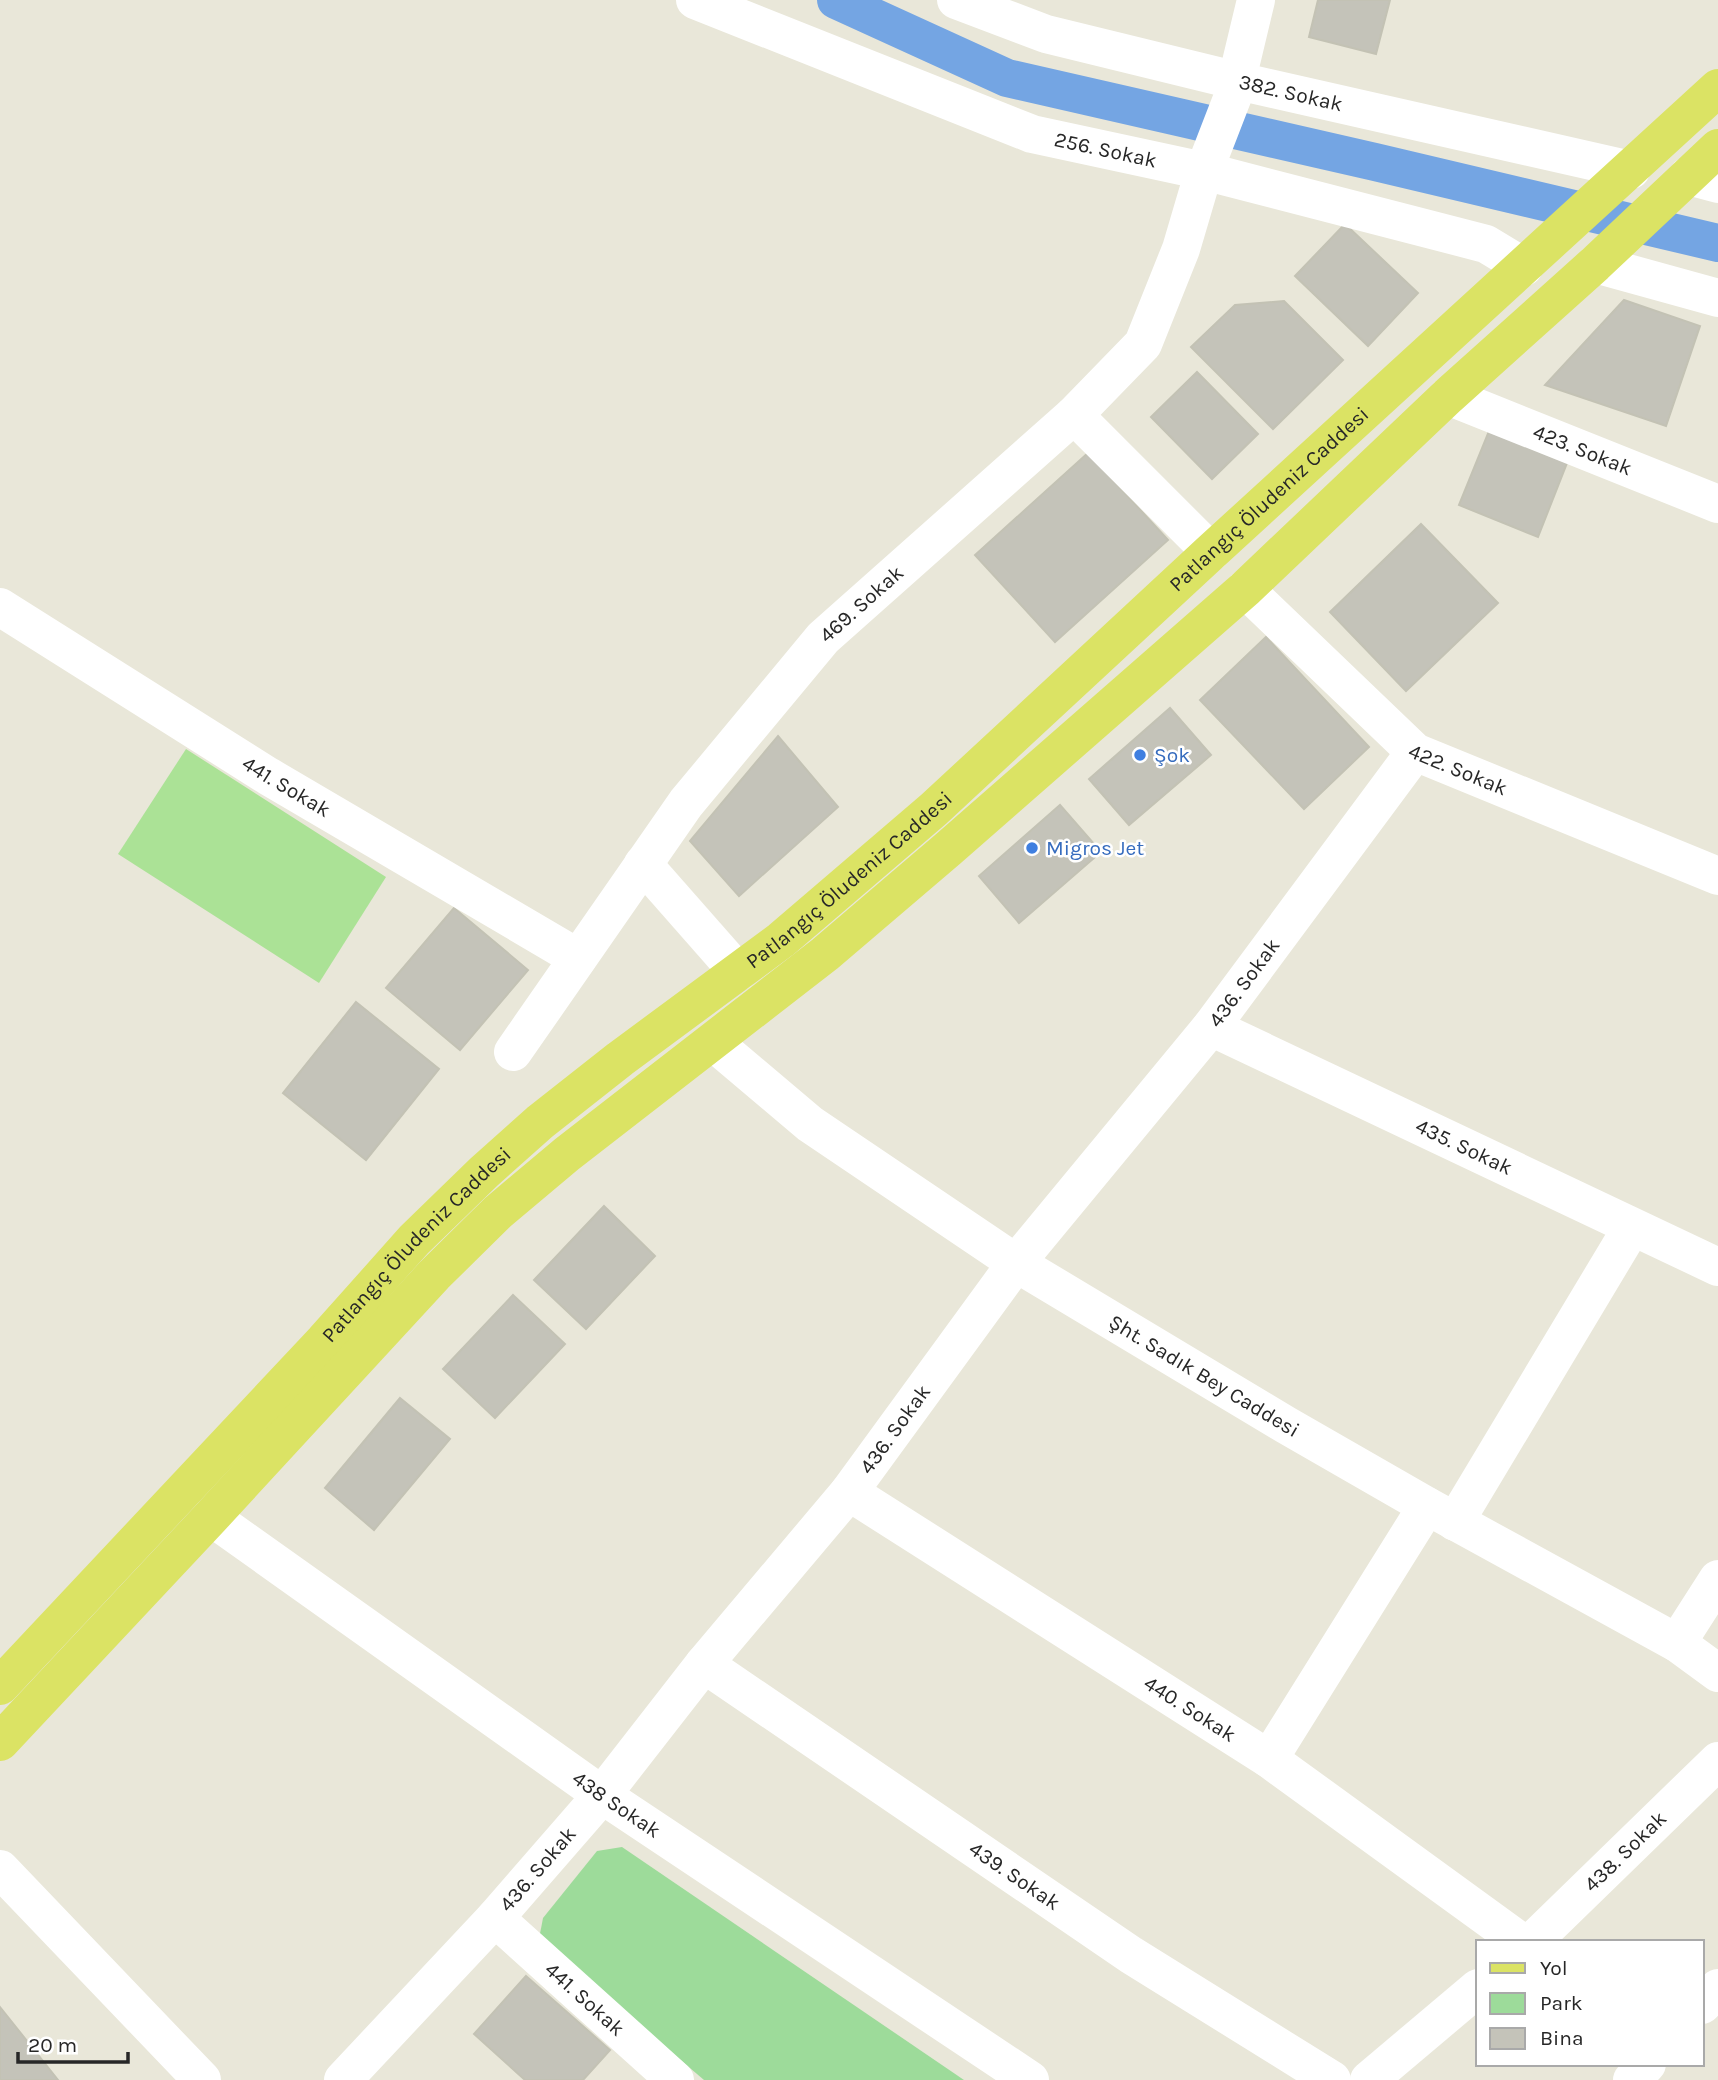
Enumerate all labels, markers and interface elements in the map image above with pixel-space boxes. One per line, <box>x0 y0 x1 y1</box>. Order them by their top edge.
street label: 382. Sokak <box>1237 70 1345 116</box>
street label: 256. Sokak <box>1052 127 1159 173</box>
street label: Patlangıç Öludeniz Caddesi <box>1164 402 1374 597</box>
street label: 423. Sokak <box>1530 419 1636 480</box>
street label: 469. Sokak <box>814 560 908 647</box>
street label: 422. Sokak <box>1405 739 1511 801</box>
place label: Şok <box>1154 743 1190 767</box>
marker: Şok <box>1132 747 1148 763</box>
street label: 441. Sokak <box>238 751 335 822</box>
street label: Patlangıç Öludeniz Caddesi <box>741 786 957 974</box>
place label: Migros Jet <box>1046 836 1144 860</box>
marker: Migros Jet <box>1024 840 1040 856</box>
street label: 436. Sokak <box>1203 933 1285 1032</box>
street label: 435. Sokak <box>1412 1114 1516 1180</box>
street label: Patlangıç Öludeniz Caddesi <box>317 1142 516 1347</box>
street label: Şht. Sadık Bey Caddesi <box>1105 1310 1304 1442</box>
street label: 436. Sokak <box>854 1380 935 1478</box>
street label: 440. Sokak <box>1140 1671 1240 1747</box>
street label: 438 Sokak <box>568 1766 665 1843</box>
street label: 438. Sokak <box>1579 1806 1671 1897</box>
street label: 436. Sokak <box>494 1822 581 1916</box>
street label: 439. Sokak <box>965 1836 1065 1915</box>
legend <box>1476 1940 1704 2066</box>
text: Yol <box>1540 1956 1568 1980</box>
street label: 441. Sokak <box>540 1957 630 2041</box>
text: Park <box>1540 1991 1583 2015</box>
scale bar <box>18 2021 128 2064</box>
text: Bina <box>1540 2026 1584 2050</box>
text: 20 m <box>28 2033 77 2057</box>

